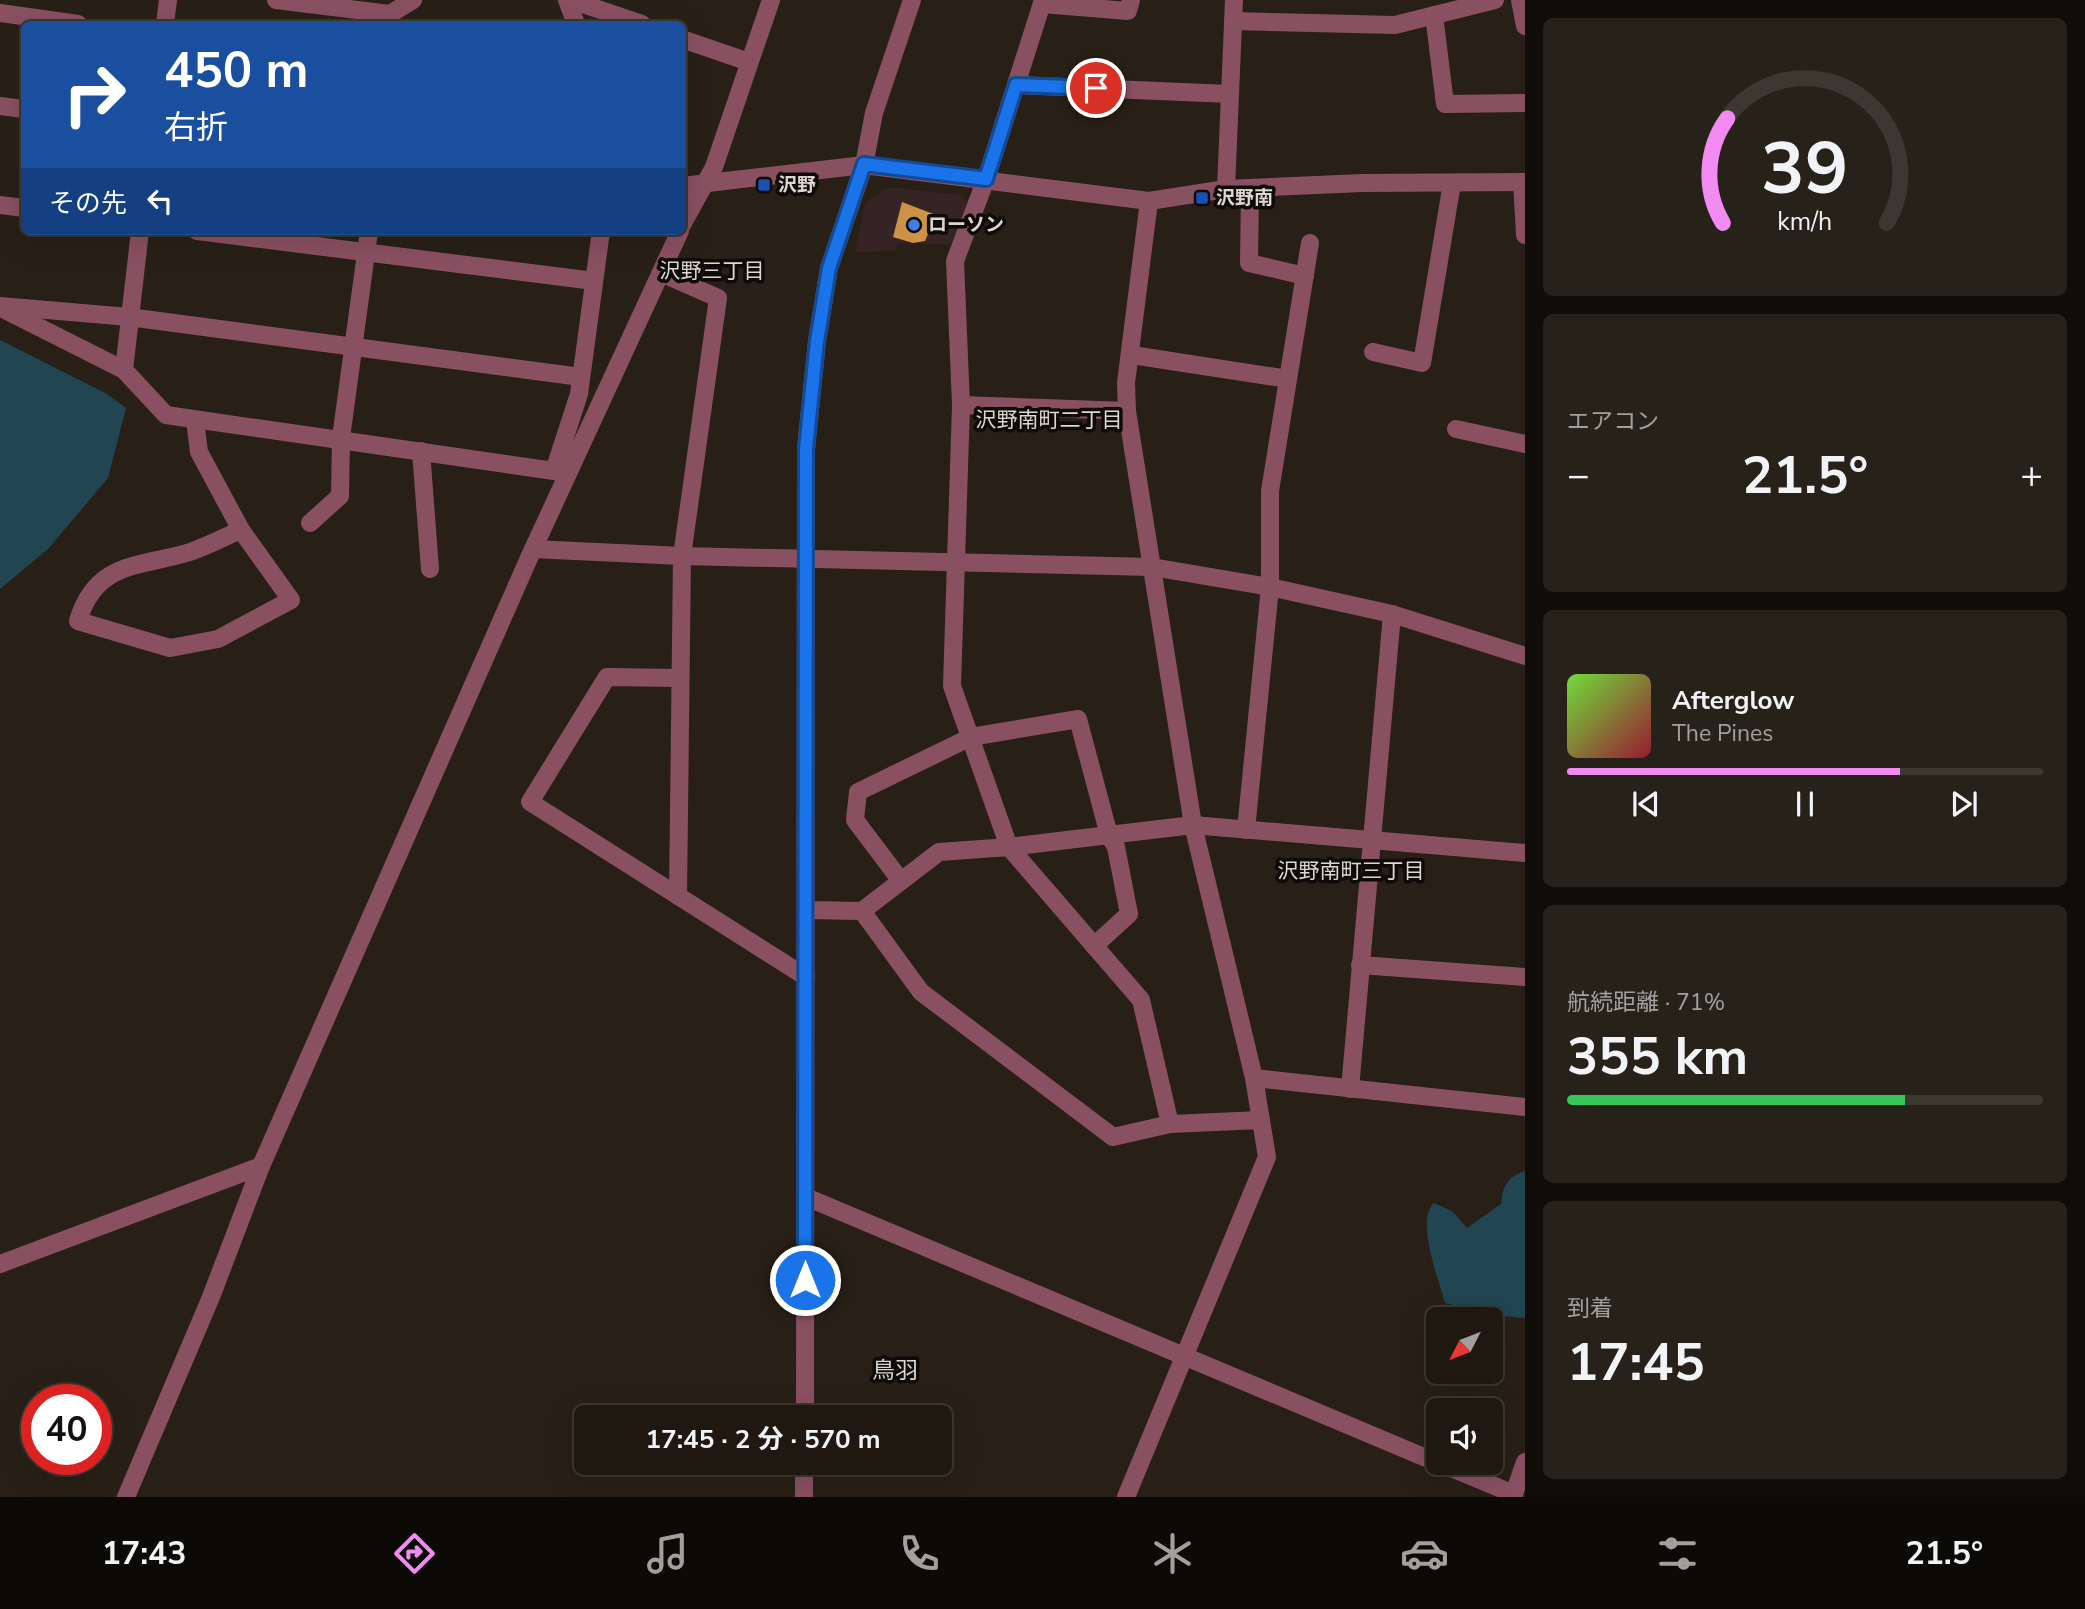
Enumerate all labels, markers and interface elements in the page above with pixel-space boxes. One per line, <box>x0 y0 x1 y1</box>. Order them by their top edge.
text: 450 m <box>164 37 308 104</box>
icon: right <box>49 49 140 140</box>
pin <box>1066 58 1126 118</box>
icon: arrive <box>1077 69 1115 107</box>
text: 右折 <box>164 106 228 149</box>
text: 39 <box>1761 119 1849 219</box>
place label: 沢野 <box>778 172 816 198</box>
marker: 沢野 <box>756 177 772 193</box>
icon: left <box>141 182 179 220</box>
place label: 沢野南 <box>1216 185 1273 211</box>
text: その先 <box>49 186 127 221</box>
marker: 沢野南 <box>1194 190 1210 206</box>
text: km/h <box>1777 205 1833 239</box>
place label: ローソン <box>928 212 1004 238</box>
marker: ローソン <box>906 217 922 233</box>
district label: 沢野三丁目 <box>660 257 765 285</box>
district label: 沢野南町二丁目 <box>976 406 1123 434</box>
text: エアコン <box>1567 406 1659 437</box>
text: 21.5° <box>1742 440 1868 511</box>
text: − <box>1567 450 1590 501</box>
text: + <box>2020 450 2043 501</box>
text: Afterglow <box>1672 683 1795 718</box>
text: The Pines <box>1672 718 1773 749</box>
icon: previous <box>1627 785 1665 823</box>
icon: pause <box>1786 785 1824 823</box>
icon: next <box>1945 785 1983 823</box>
district label: 沢野南町三丁目 <box>1278 857 1425 885</box>
text: 航続距離 · 71% <box>1567 987 1725 1018</box>
text: 355 km <box>1567 1021 1748 1092</box>
position arrow <box>768 1243 842 1317</box>
text: 到着 <box>1567 1293 1613 1324</box>
north arrow <box>1426 1307 1503 1384</box>
map controls <box>1426 1307 1503 1475</box>
text: 17:45 <box>1567 1327 1705 1398</box>
district label: 鳥羽 <box>872 1355 918 1386</box>
speed limit sign: 40 <box>21 1384 112 1475</box>
button: sound <box>1426 1398 1503 1475</box>
text: 17:45 · 2 分 · 570 m <box>645 1422 881 1457</box>
icon: directions <box>390 1529 439 1578</box>
icon: music <box>643 1529 692 1578</box>
icon: phone <box>895 1529 944 1578</box>
icon: climate <box>1148 1529 1197 1578</box>
icon: car <box>1400 1529 1449 1578</box>
icon: filters <box>1653 1529 1702 1578</box>
text: 17:43 <box>102 1532 187 1575</box>
text: 21.5° <box>1905 1532 1983 1575</box>

